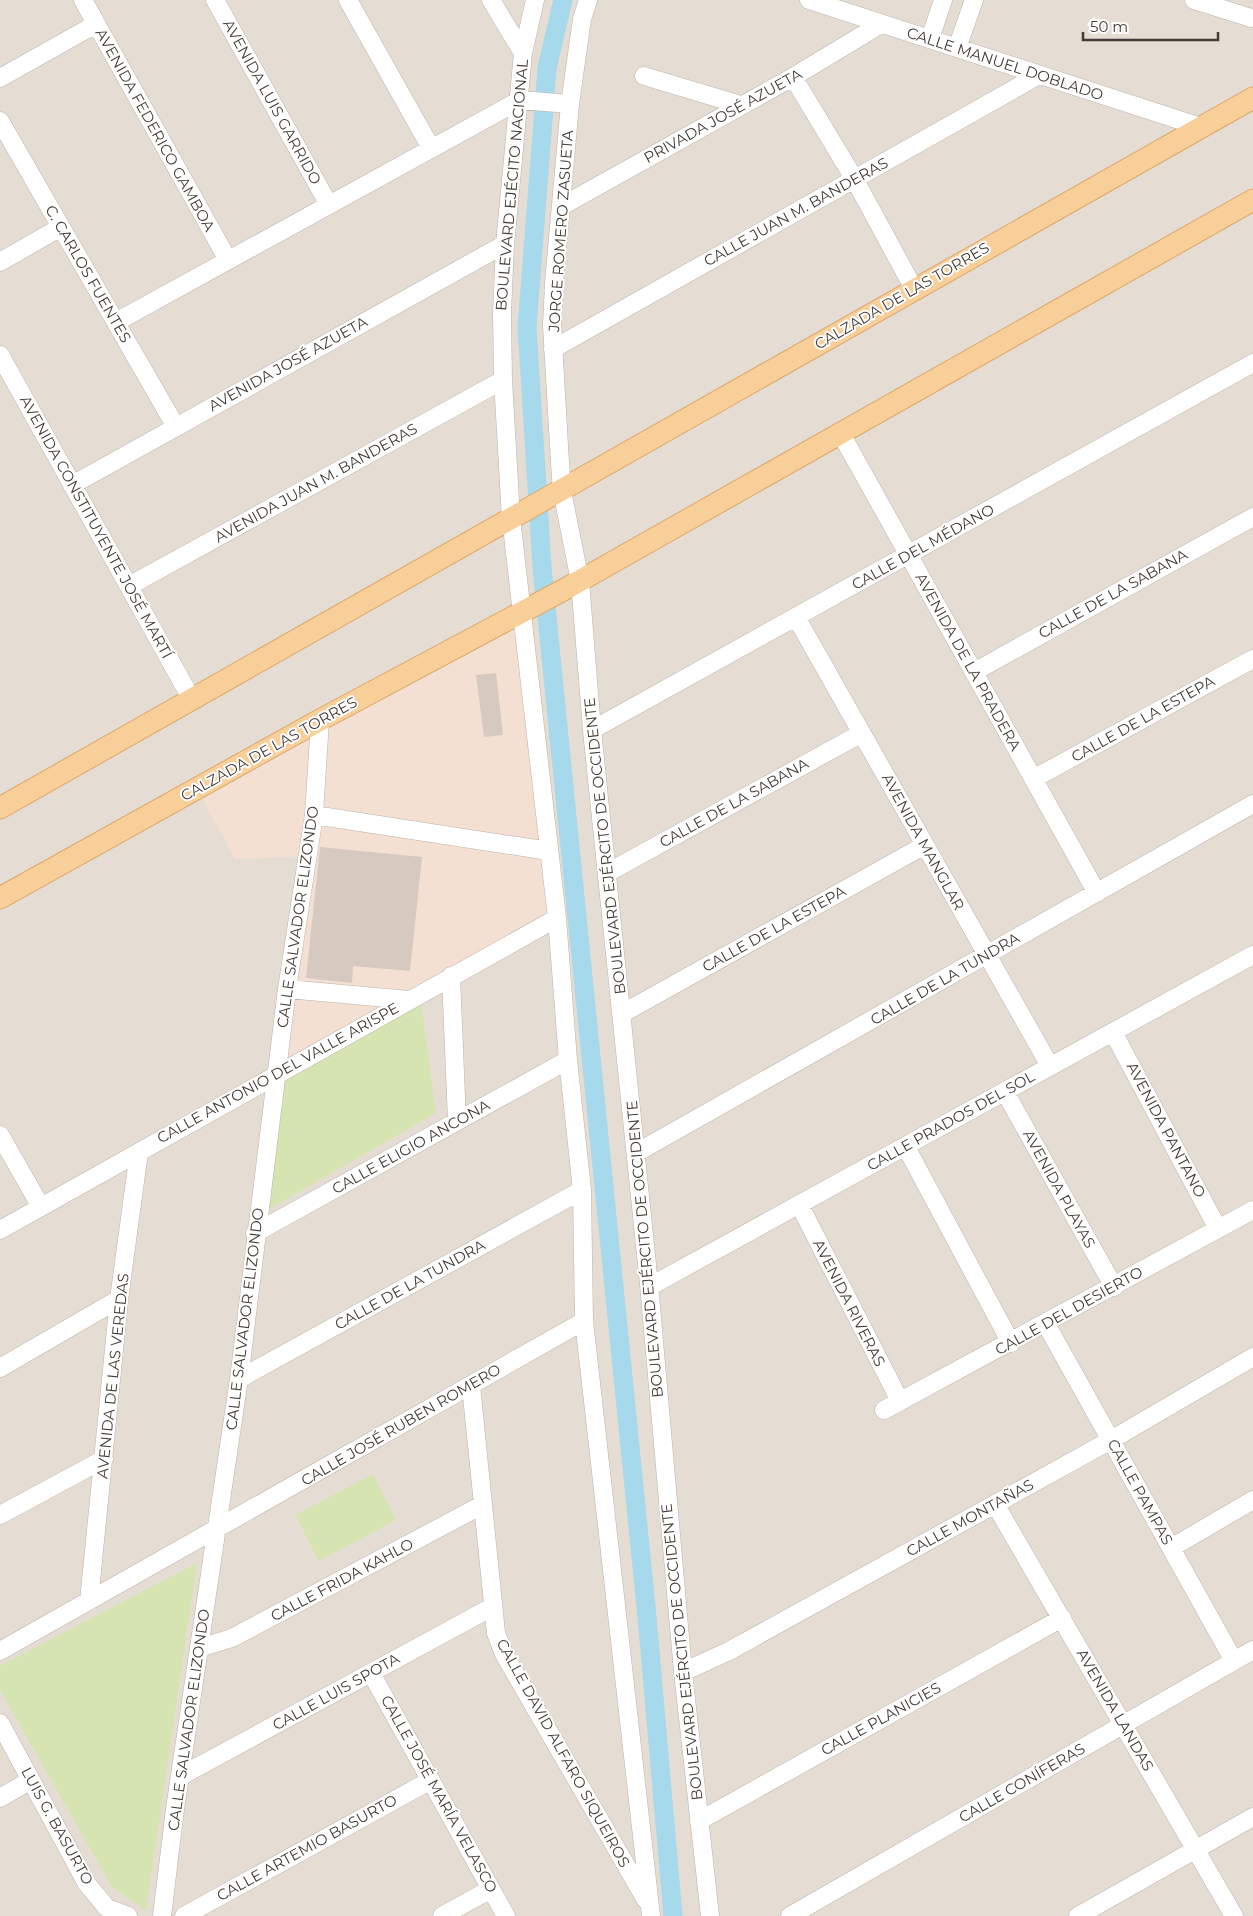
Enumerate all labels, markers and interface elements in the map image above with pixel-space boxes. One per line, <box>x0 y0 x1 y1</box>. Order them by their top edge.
scale bar <box>1083 10 1218 42</box>
street label: AVENIDA LUIS GARRIDO <box>219 16 326 188</box>
text: 50 m <box>1090 17 1128 36</box>
street label: CALLE MANUEL DOBLADO <box>904 23 1106 104</box>
street label: AVENIDA FEDERICO GAMBOA <box>92 25 219 235</box>
street label: BOULEVARD EJÉCITO NACIONAL <box>491 58 532 311</box>
street label: PRIVADA JOSÉ AZUETA <box>640 64 805 167</box>
street label: JORGE ROMERO ZASUETA <box>544 129 577 333</box>
street label: CALLE JUAN M. BANDERAS <box>700 153 891 270</box>
street label: C. CARLOS FUENTES <box>41 202 136 346</box>
street label: CALZADA DE LAS TORRES <box>811 238 992 353</box>
street label: AVENIDA JOSÉ AZUETA <box>205 312 371 415</box>
street label: AVENIDA CONSTITUYENTE JOSÉ MARTÍ <box>16 392 177 662</box>
street label: AVENIDA JUAN M. BANDERAS <box>211 419 421 546</box>
street label: CALLE DEL MÉDANO <box>848 499 997 594</box>
street label: CALLE DE LA SABANA <box>1035 545 1191 642</box>
street label: AVENIDA DE LA PRADERA <box>912 570 1025 754</box>
street label: CALLE DE LA ESTEPA <box>1068 671 1218 766</box>
street label: CALZADA DE LAS TORRES <box>177 692 360 805</box>
street label: BOULEVARD EJÉRCITO DE OCCIDENTE <box>579 697 630 995</box>
street label: CALLE DE LA SABANA <box>656 754 812 851</box>
street label: AVENIDA MANGLAR <box>878 770 969 914</box>
street label: CALLE SALVADOR ELIZONDO <box>273 805 323 1029</box>
street label: CALLE DE LA ESTEPA <box>699 881 849 976</box>
street label: CALLE DE LA TUNDRA <box>867 928 1023 1029</box>
street label: CALLE ANTONIO DEL VALLE ARISPE <box>154 998 402 1147</box>
street label: AVENIDA PANTANO <box>1123 1059 1210 1201</box>
street label: CALLE PRADOS DEL SOL <box>864 1066 1038 1175</box>
street label: CALLE ELIGIO ANCONA <box>329 1095 493 1198</box>
street label: BOULEVARD EJÉRCITO DE OCCIDENTE <box>622 1100 667 1399</box>
street label: AVENIDA PLAYAS <box>1019 1126 1100 1251</box>
street label: CALLE SALVADOR ELIZONDO <box>221 1207 268 1431</box>
street label: CALLE DE LA TUNDRA <box>331 1235 489 1334</box>
street label: AVENIDA RIVERAS <box>809 1236 890 1370</box>
street label: CALLE DEL DESIERTO <box>992 1262 1146 1359</box>
street label: AVENIDA DE LAS VEREDAS <box>92 1272 133 1480</box>
street label: CALLE JOSÉ RUBEN ROMERO <box>298 1359 504 1490</box>
street label: CALLE PAMPAS <box>1104 1436 1177 1548</box>
street label: CALLE MONTAÑAS <box>903 1475 1037 1561</box>
street label: BOULEVARD EJÉRCITO DE OCCIDENTE <box>656 1503 707 1801</box>
street label: CALLE FRIDA KAHLO <box>267 1534 416 1625</box>
street label: CALLE SALVADOR ELIZONDO <box>164 1608 214 1832</box>
street label: CALLE DAVID ALFARO SIQUEIROS <box>492 1635 634 1870</box>
street label: AVENIDA LANDAS <box>1073 1645 1158 1774</box>
street label: CALLE LUIS SPOTA <box>269 1649 403 1734</box>
street label: CALLE PLANICIES <box>817 1678 944 1759</box>
street label: CALLE JOSÉ MARÍA VELASCO <box>377 1692 502 1896</box>
street label: CALLE CONÍFERAS <box>955 1739 1088 1826</box>
street label: LUIS G. BASURTO <box>17 1763 98 1888</box>
street label: CALLE ARTEMIO BASURTO <box>213 1790 400 1905</box>

